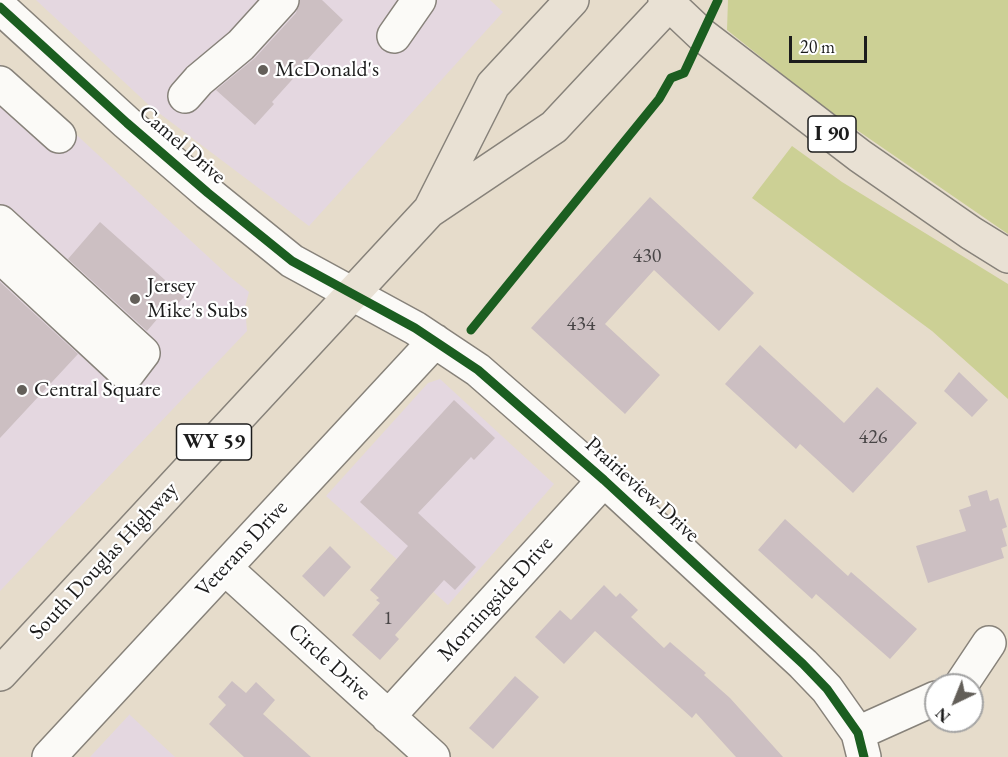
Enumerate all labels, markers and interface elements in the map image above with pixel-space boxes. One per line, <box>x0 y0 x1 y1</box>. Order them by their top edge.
scale bar <box>792 24 870 62</box>
text: 20 m <box>800 35 835 58</box>
place label: McDonald's <box>275 57 379 83</box>
marker: McDonald's <box>256 63 270 77</box>
street label: Camel Drive <box>133 100 231 190</box>
road number: I 90 <box>808 116 856 152</box>
house number: 430 <box>633 245 661 269</box>
place label: Jersey Mike's Subs <box>147 273 247 324</box>
marker: Jersey Mike's Subs <box>128 292 142 306</box>
house number: 434 <box>567 313 595 337</box>
place label: Central Square <box>34 377 161 403</box>
marker: Central Square <box>15 383 29 397</box>
road number: WY 59 <box>176 424 252 460</box>
house number: 426 <box>859 426 887 450</box>
street label: Prairieview Drive <box>579 432 705 548</box>
street label: South Douglas Highway <box>24 477 184 645</box>
street label: Veterans Drive <box>190 495 294 603</box>
street label: Morningside Drive <box>433 531 559 667</box>
house number: 1 <box>383 607 393 631</box>
street label: Circle Drive <box>282 618 376 706</box>
north arrow <box>924 673 984 733</box>
text: N <box>931 703 955 727</box>

